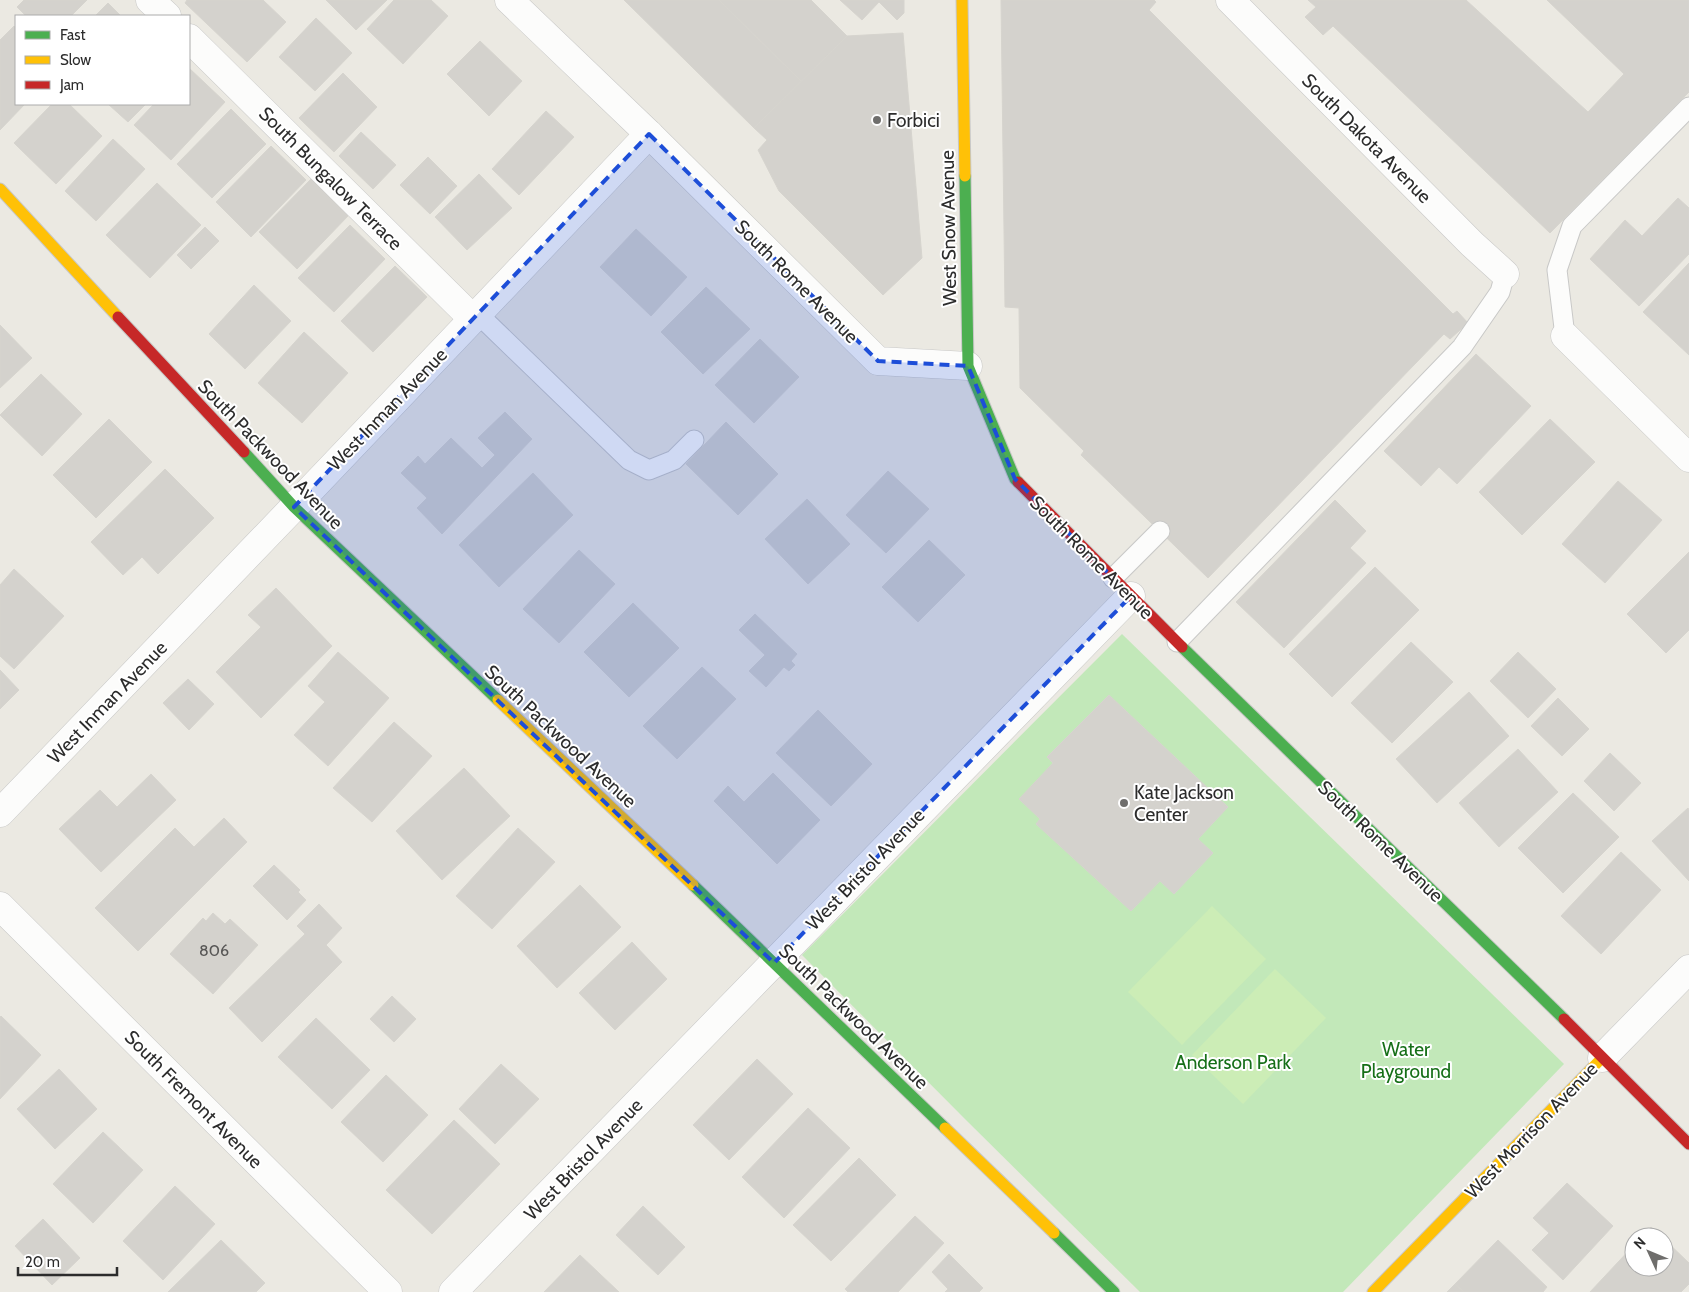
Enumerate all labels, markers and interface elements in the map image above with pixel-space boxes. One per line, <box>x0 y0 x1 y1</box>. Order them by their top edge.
legend <box>15 15 190 105</box>
text: Fast <box>60 26 85 44</box>
text: Slow <box>60 51 91 69</box>
street label: South Dakota Avenue <box>1297 69 1436 208</box>
text: Jam <box>59 76 84 94</box>
street label: South Bungalow Terrace <box>254 102 407 255</box>
place label: Forbici <box>887 109 940 132</box>
marker: Forbici <box>871 114 883 126</box>
street label: West Snow Avenue <box>936 150 961 306</box>
street label: South Rome Avenue <box>730 215 863 348</box>
street label: West Inman Avenue <box>323 343 452 476</box>
street label: South Packwood Avenue <box>193 375 348 534</box>
street label: South Rome Avenue <box>1025 491 1158 624</box>
street label: West Inman Avenue <box>43 636 172 769</box>
street label: South Packwood Avenue <box>480 660 641 813</box>
street label: South Rome Avenue <box>1313 776 1448 907</box>
place label: Kate Jackson Center <box>1134 781 1234 826</box>
marker: Kate Jackson Center <box>1118 797 1130 809</box>
street label: West Bristol Avenue <box>801 803 930 935</box>
street label: South Packwood Avenue <box>774 939 933 1094</box>
house number: 806 <box>199 941 229 960</box>
street label: South Fremont Avenue <box>120 1026 268 1173</box>
park label: Water Playground <box>1361 1038 1451 1083</box>
park label: Anderson Park <box>1175 1051 1292 1074</box>
street label: West Morrison Avenue <box>1460 1057 1603 1203</box>
street label: West Bristol Avenue <box>519 1093 648 1225</box>
north arrow <box>1624 1227 1674 1277</box>
text: N <box>1630 1233 1650 1253</box>
scale bar <box>18 1244 116 1276</box>
text: 20 m <box>25 1253 60 1271</box>

